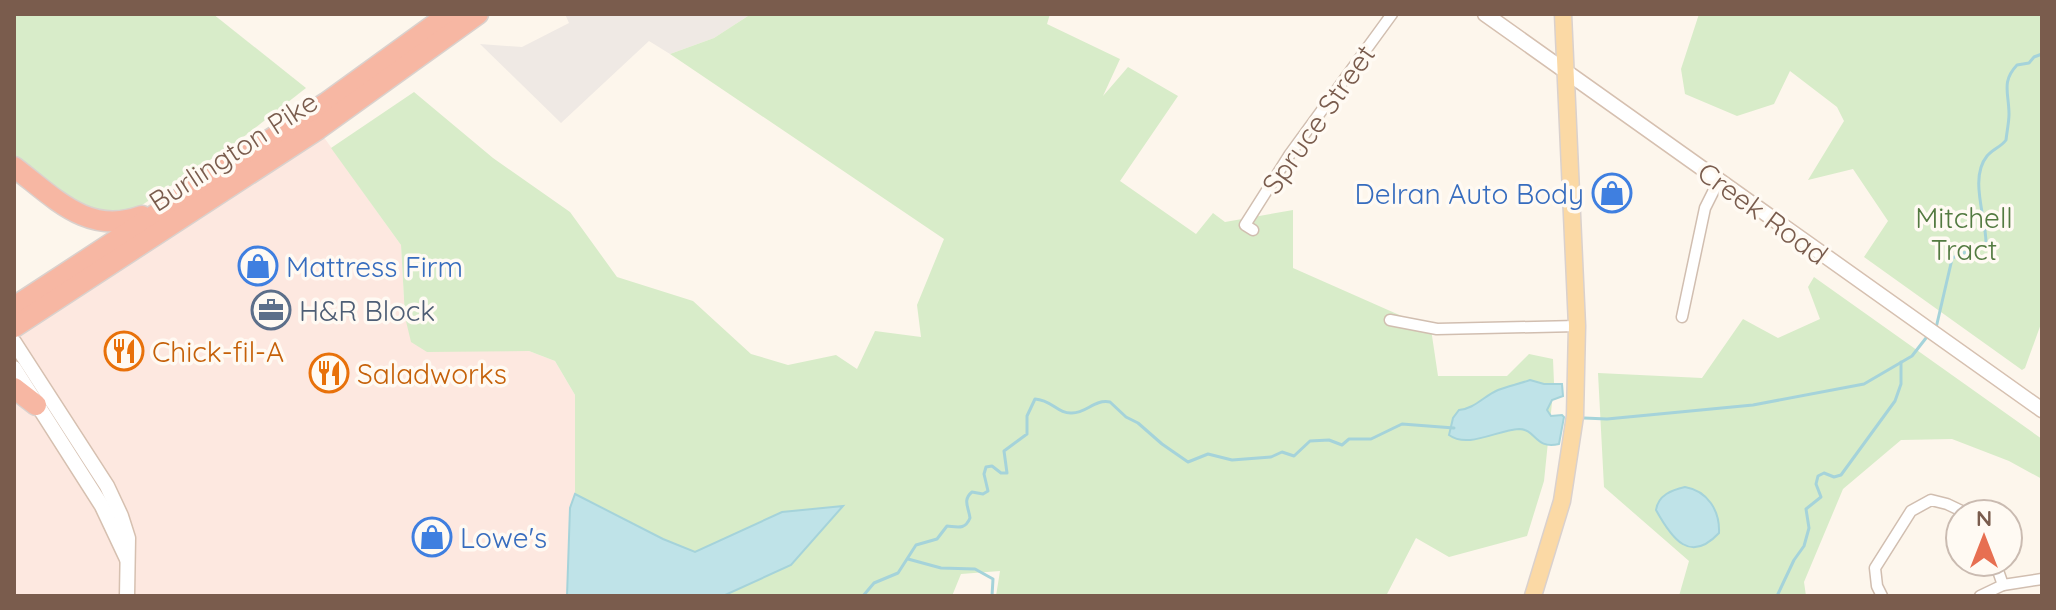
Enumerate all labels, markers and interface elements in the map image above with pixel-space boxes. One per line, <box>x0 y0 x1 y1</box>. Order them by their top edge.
street label: Spruce Street <box>1254 38 1382 200</box>
street label: Burlington Pike <box>142 83 324 219</box>
street label: Creek Road <box>1691 154 1835 272</box>
shop icon: Delran Auto Body <box>1591 172 1633 214</box>
place label: Delran Auto Body <box>1354 176 1584 211</box>
park label: Mitchell Tract <box>1915 200 2013 267</box>
shop icon: Mattress Firm <box>237 245 279 287</box>
place label: Mattress Firm <box>286 249 463 284</box>
office icon: H&R Block <box>250 289 292 331</box>
place label: H&R Block <box>299 293 435 328</box>
restaurant icon: Chick-fil-A <box>103 330 145 372</box>
place label: Chick-fil-A <box>152 334 284 369</box>
restaurant icon: Saladworks <box>308 352 350 394</box>
place label: Saladworks <box>357 356 507 391</box>
north arrow <box>1944 498 2024 578</box>
text: N <box>1976 504 1992 532</box>
shop icon: Lowe's <box>411 516 453 558</box>
place label: Lowe's <box>460 520 547 555</box>

